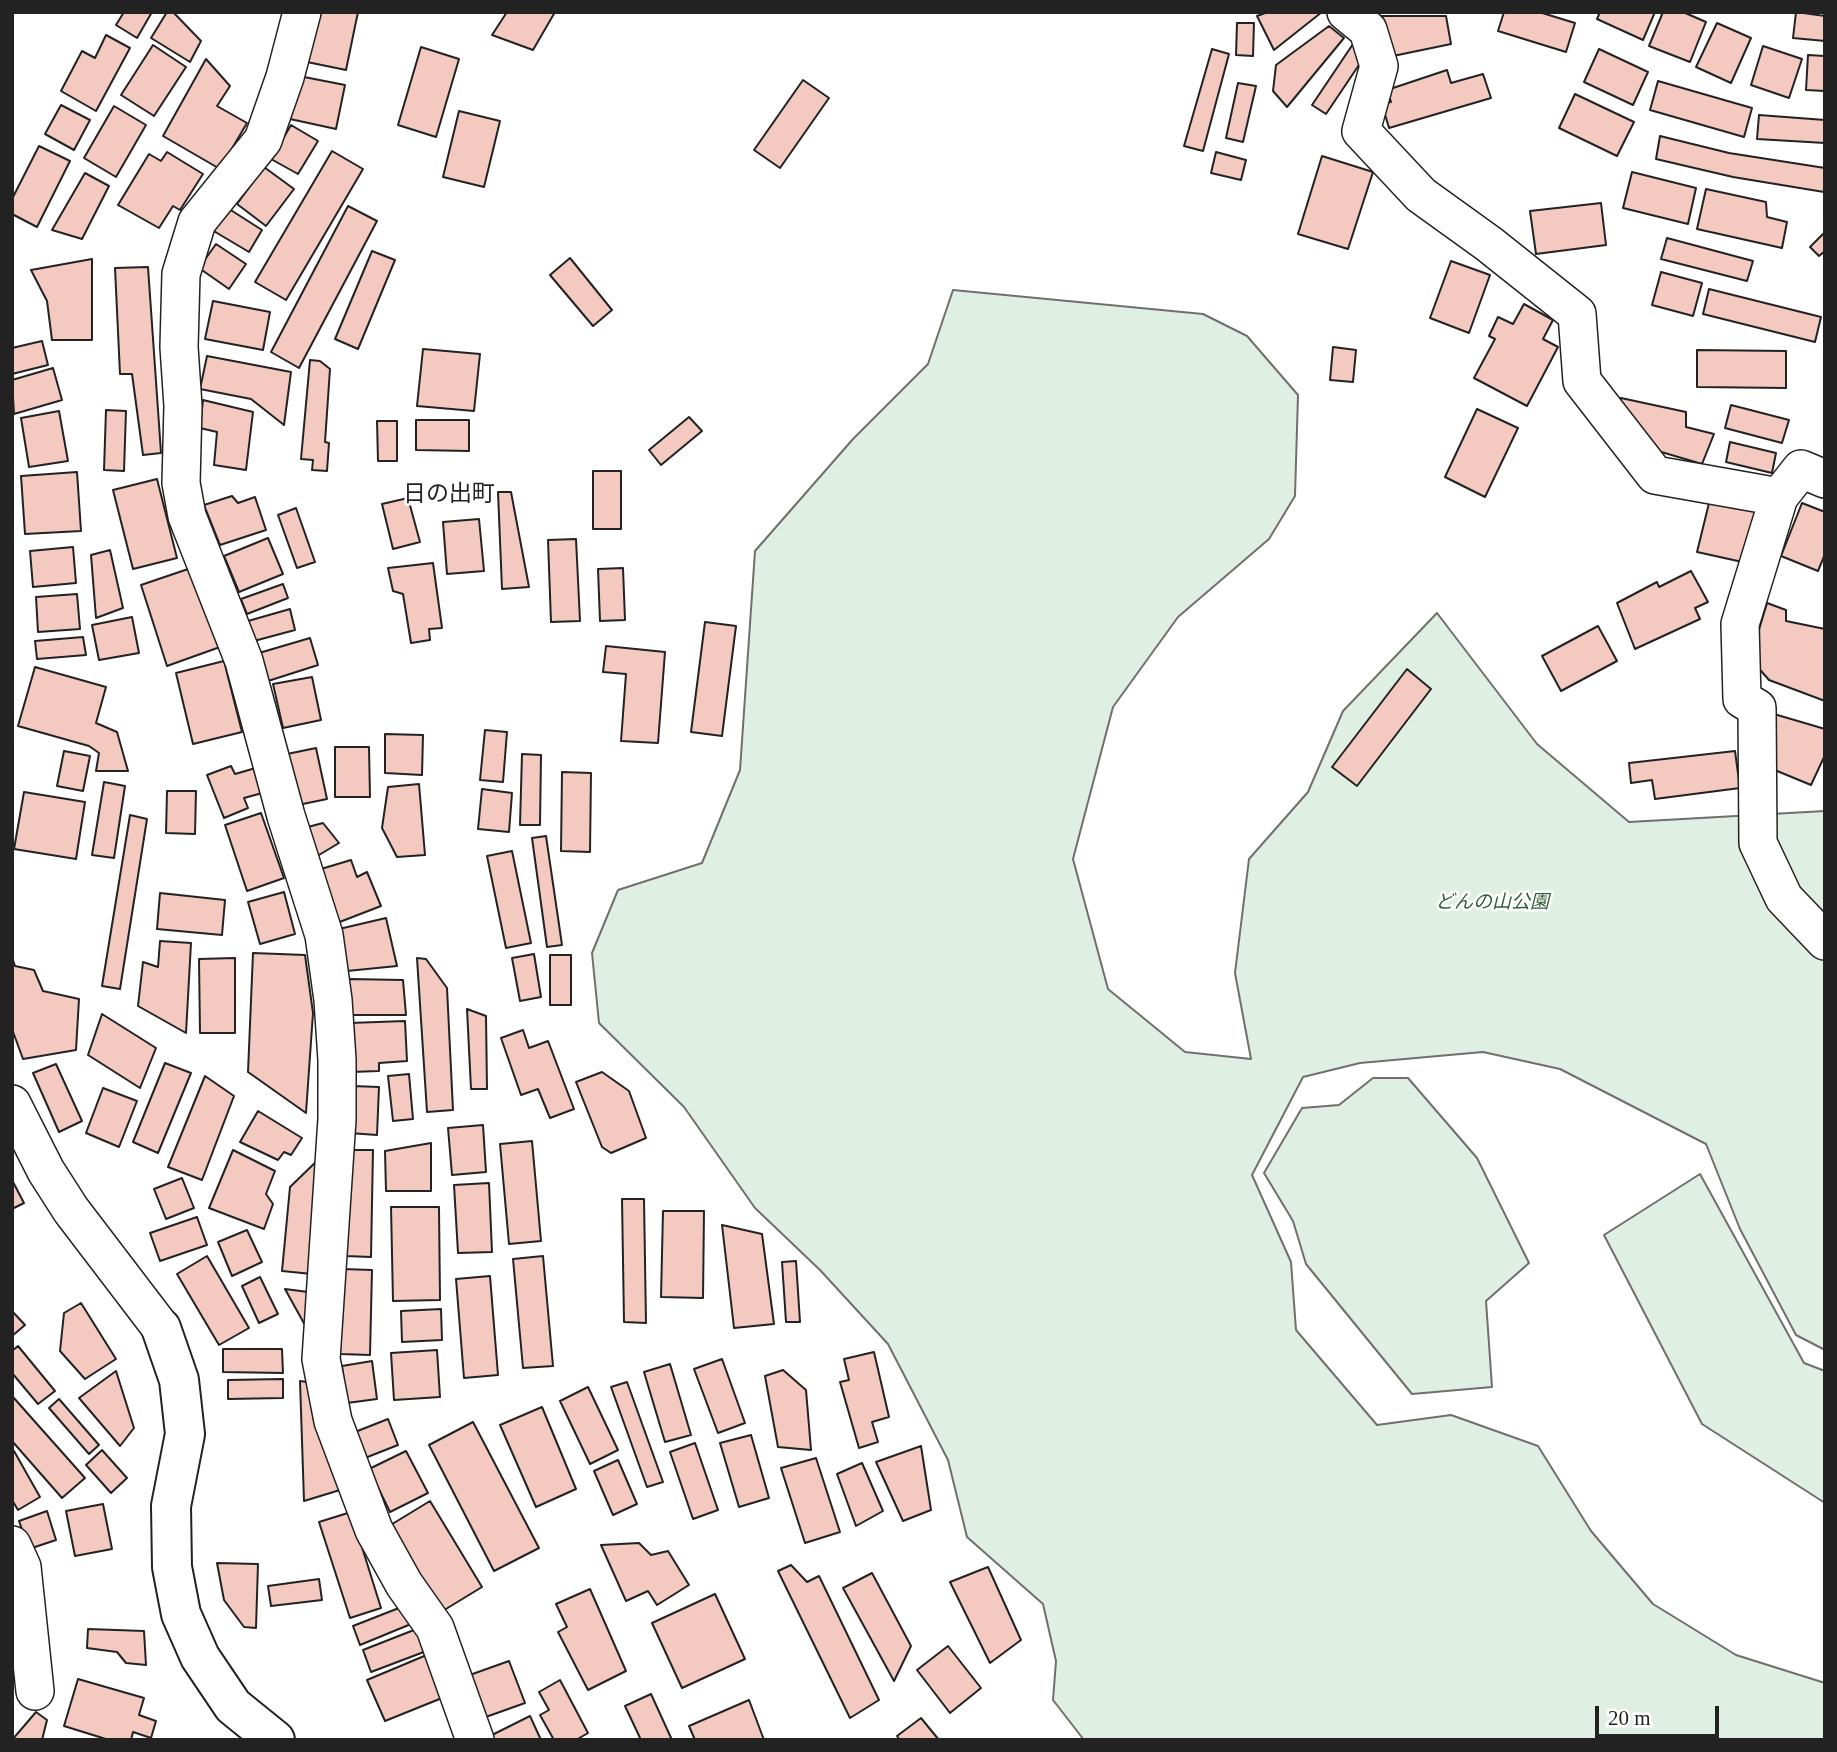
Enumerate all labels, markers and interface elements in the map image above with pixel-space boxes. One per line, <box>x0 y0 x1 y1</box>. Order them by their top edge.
district label: 日の出町 <box>403 478 495 506</box>
park label: どんの山公園 <box>1435 890 1549 912</box>
scale bar <box>1599 1692 1723 1736</box>
text: 20 m <box>1608 1706 1651 1730</box>

